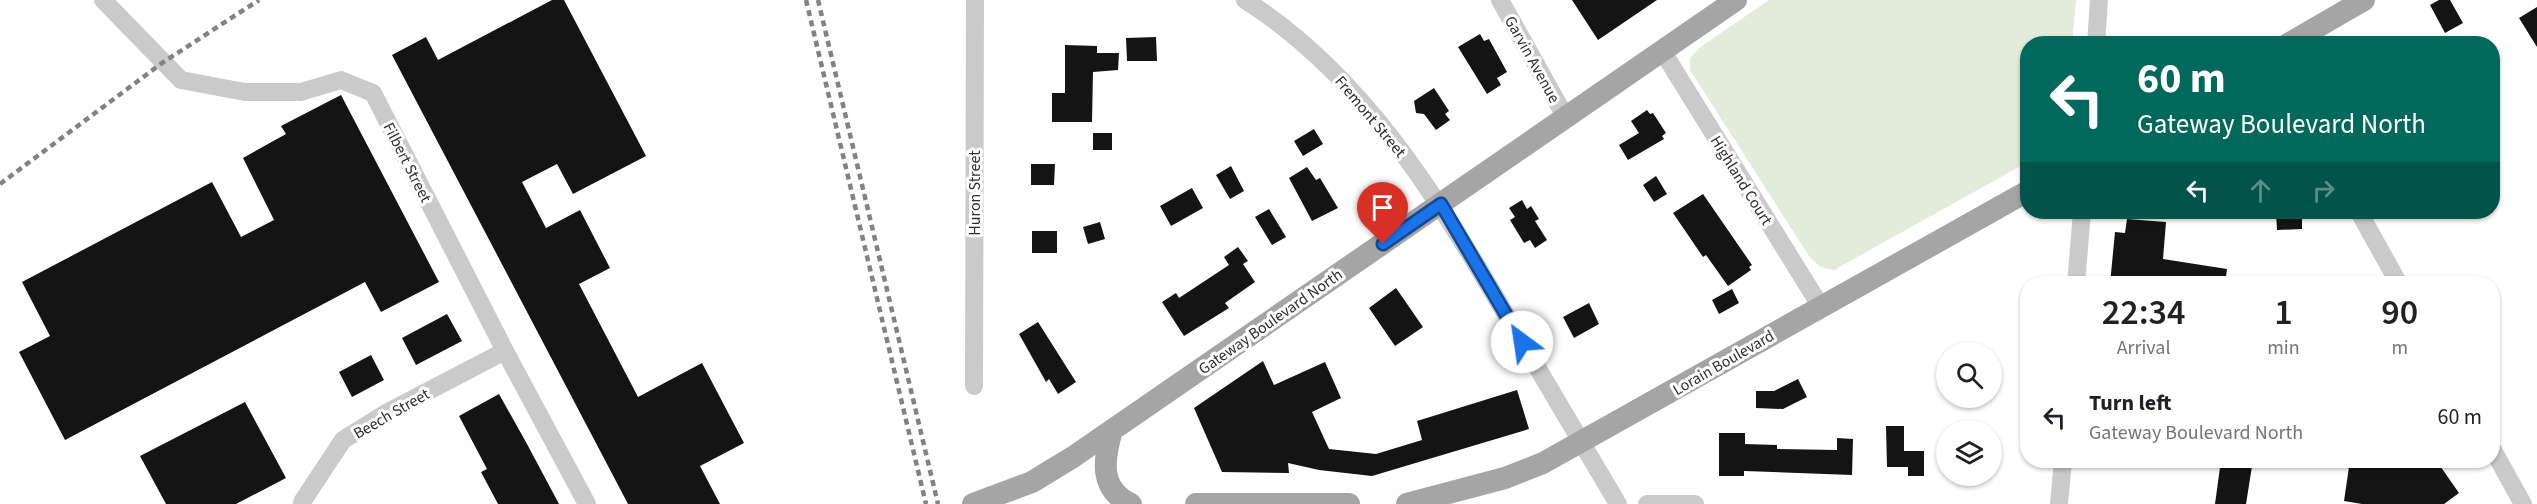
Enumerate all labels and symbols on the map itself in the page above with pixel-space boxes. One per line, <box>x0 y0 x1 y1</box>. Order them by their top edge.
street label: Garvin Avenue <box>1499 12 1565 107</box>
street label: Fremont Street <box>1330 71 1411 163</box>
street label: Filbert Street <box>378 119 437 207</box>
street label: Highland Court <box>1705 132 1778 230</box>
street label: Huron Street <box>964 150 986 236</box>
pin <box>1357 182 1408 244</box>
street label: Gateway Boulevard North <box>1194 264 1347 380</box>
position arrow <box>1490 310 1554 374</box>
street label: Lorain Boulevard <box>1669 325 1778 401</box>
street label: Beech Street <box>349 383 434 445</box>

